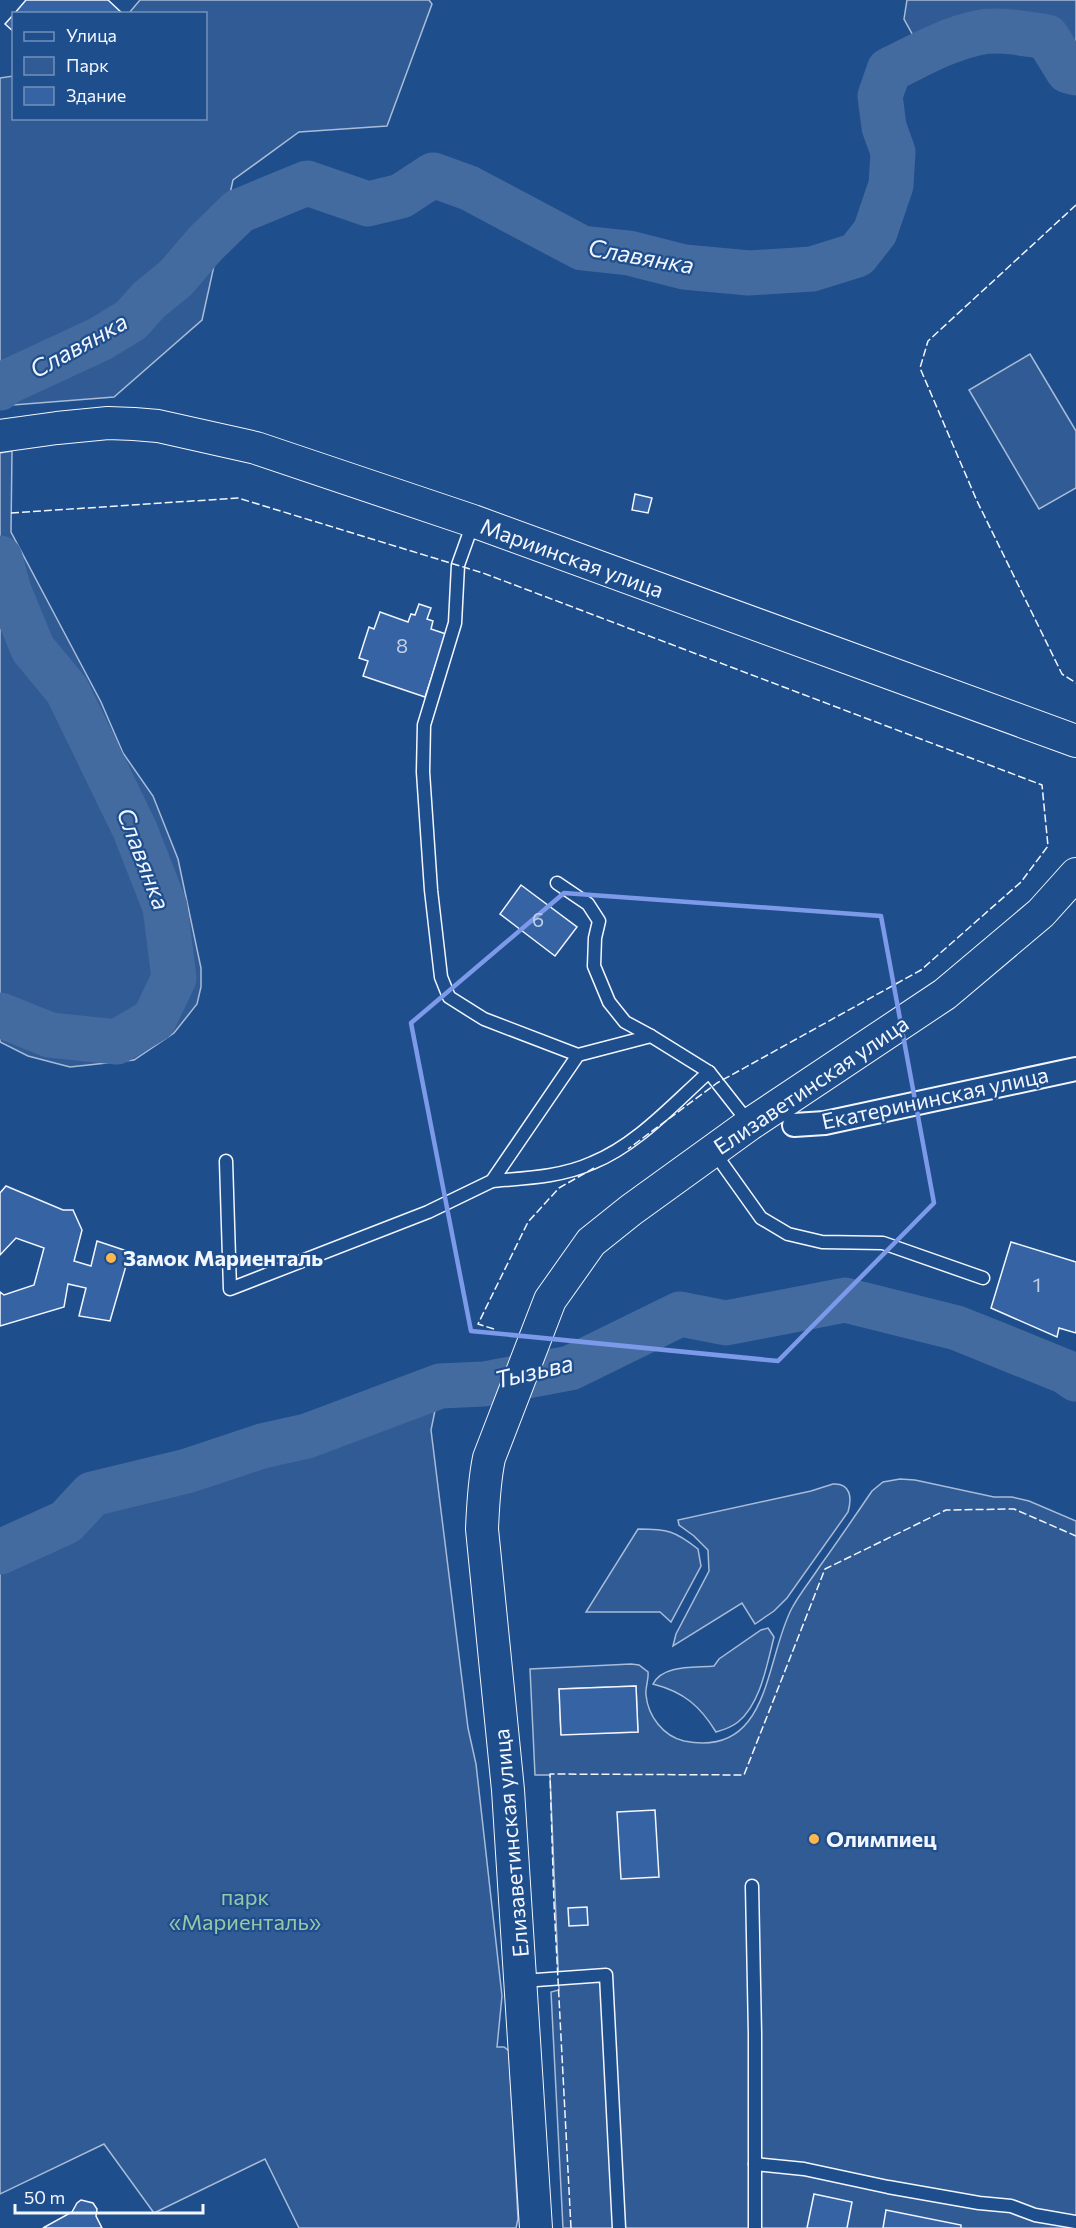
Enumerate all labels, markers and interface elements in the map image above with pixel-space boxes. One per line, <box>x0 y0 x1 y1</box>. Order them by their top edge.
legend <box>12 12 207 120</box>
text: Улица <box>66 24 117 46</box>
text: Парк <box>66 54 109 76</box>
text: Здание <box>66 84 126 106</box>
water label: Славянка <box>586 232 696 279</box>
water label: Славянка <box>24 306 132 383</box>
street label: Мариинская улица <box>477 512 667 603</box>
house number: 8 <box>396 633 408 657</box>
water label: Славянка <box>112 803 177 914</box>
house number: 6 <box>532 907 544 931</box>
street label: Елизаветинская улица <box>708 1009 913 1160</box>
street label: Екатерининская улица <box>819 1060 1051 1135</box>
place label: Замок Мариенталь <box>123 1244 323 1271</box>
marker: Замок Мариенталь <box>104 1251 118 1265</box>
house number: 1 <box>1033 1272 1041 1296</box>
water label: Тызьва <box>491 1347 576 1394</box>
street label: Елизаветинская улица <box>487 1728 534 1958</box>
place label: Олимпиец <box>826 1825 937 1852</box>
marker: Олимпиец <box>807 1832 821 1846</box>
park label: парк «Мариенталь» <box>169 1883 321 1935</box>
scale bar <box>15 2177 202 2215</box>
text: 50 m <box>24 2186 65 2208</box>

